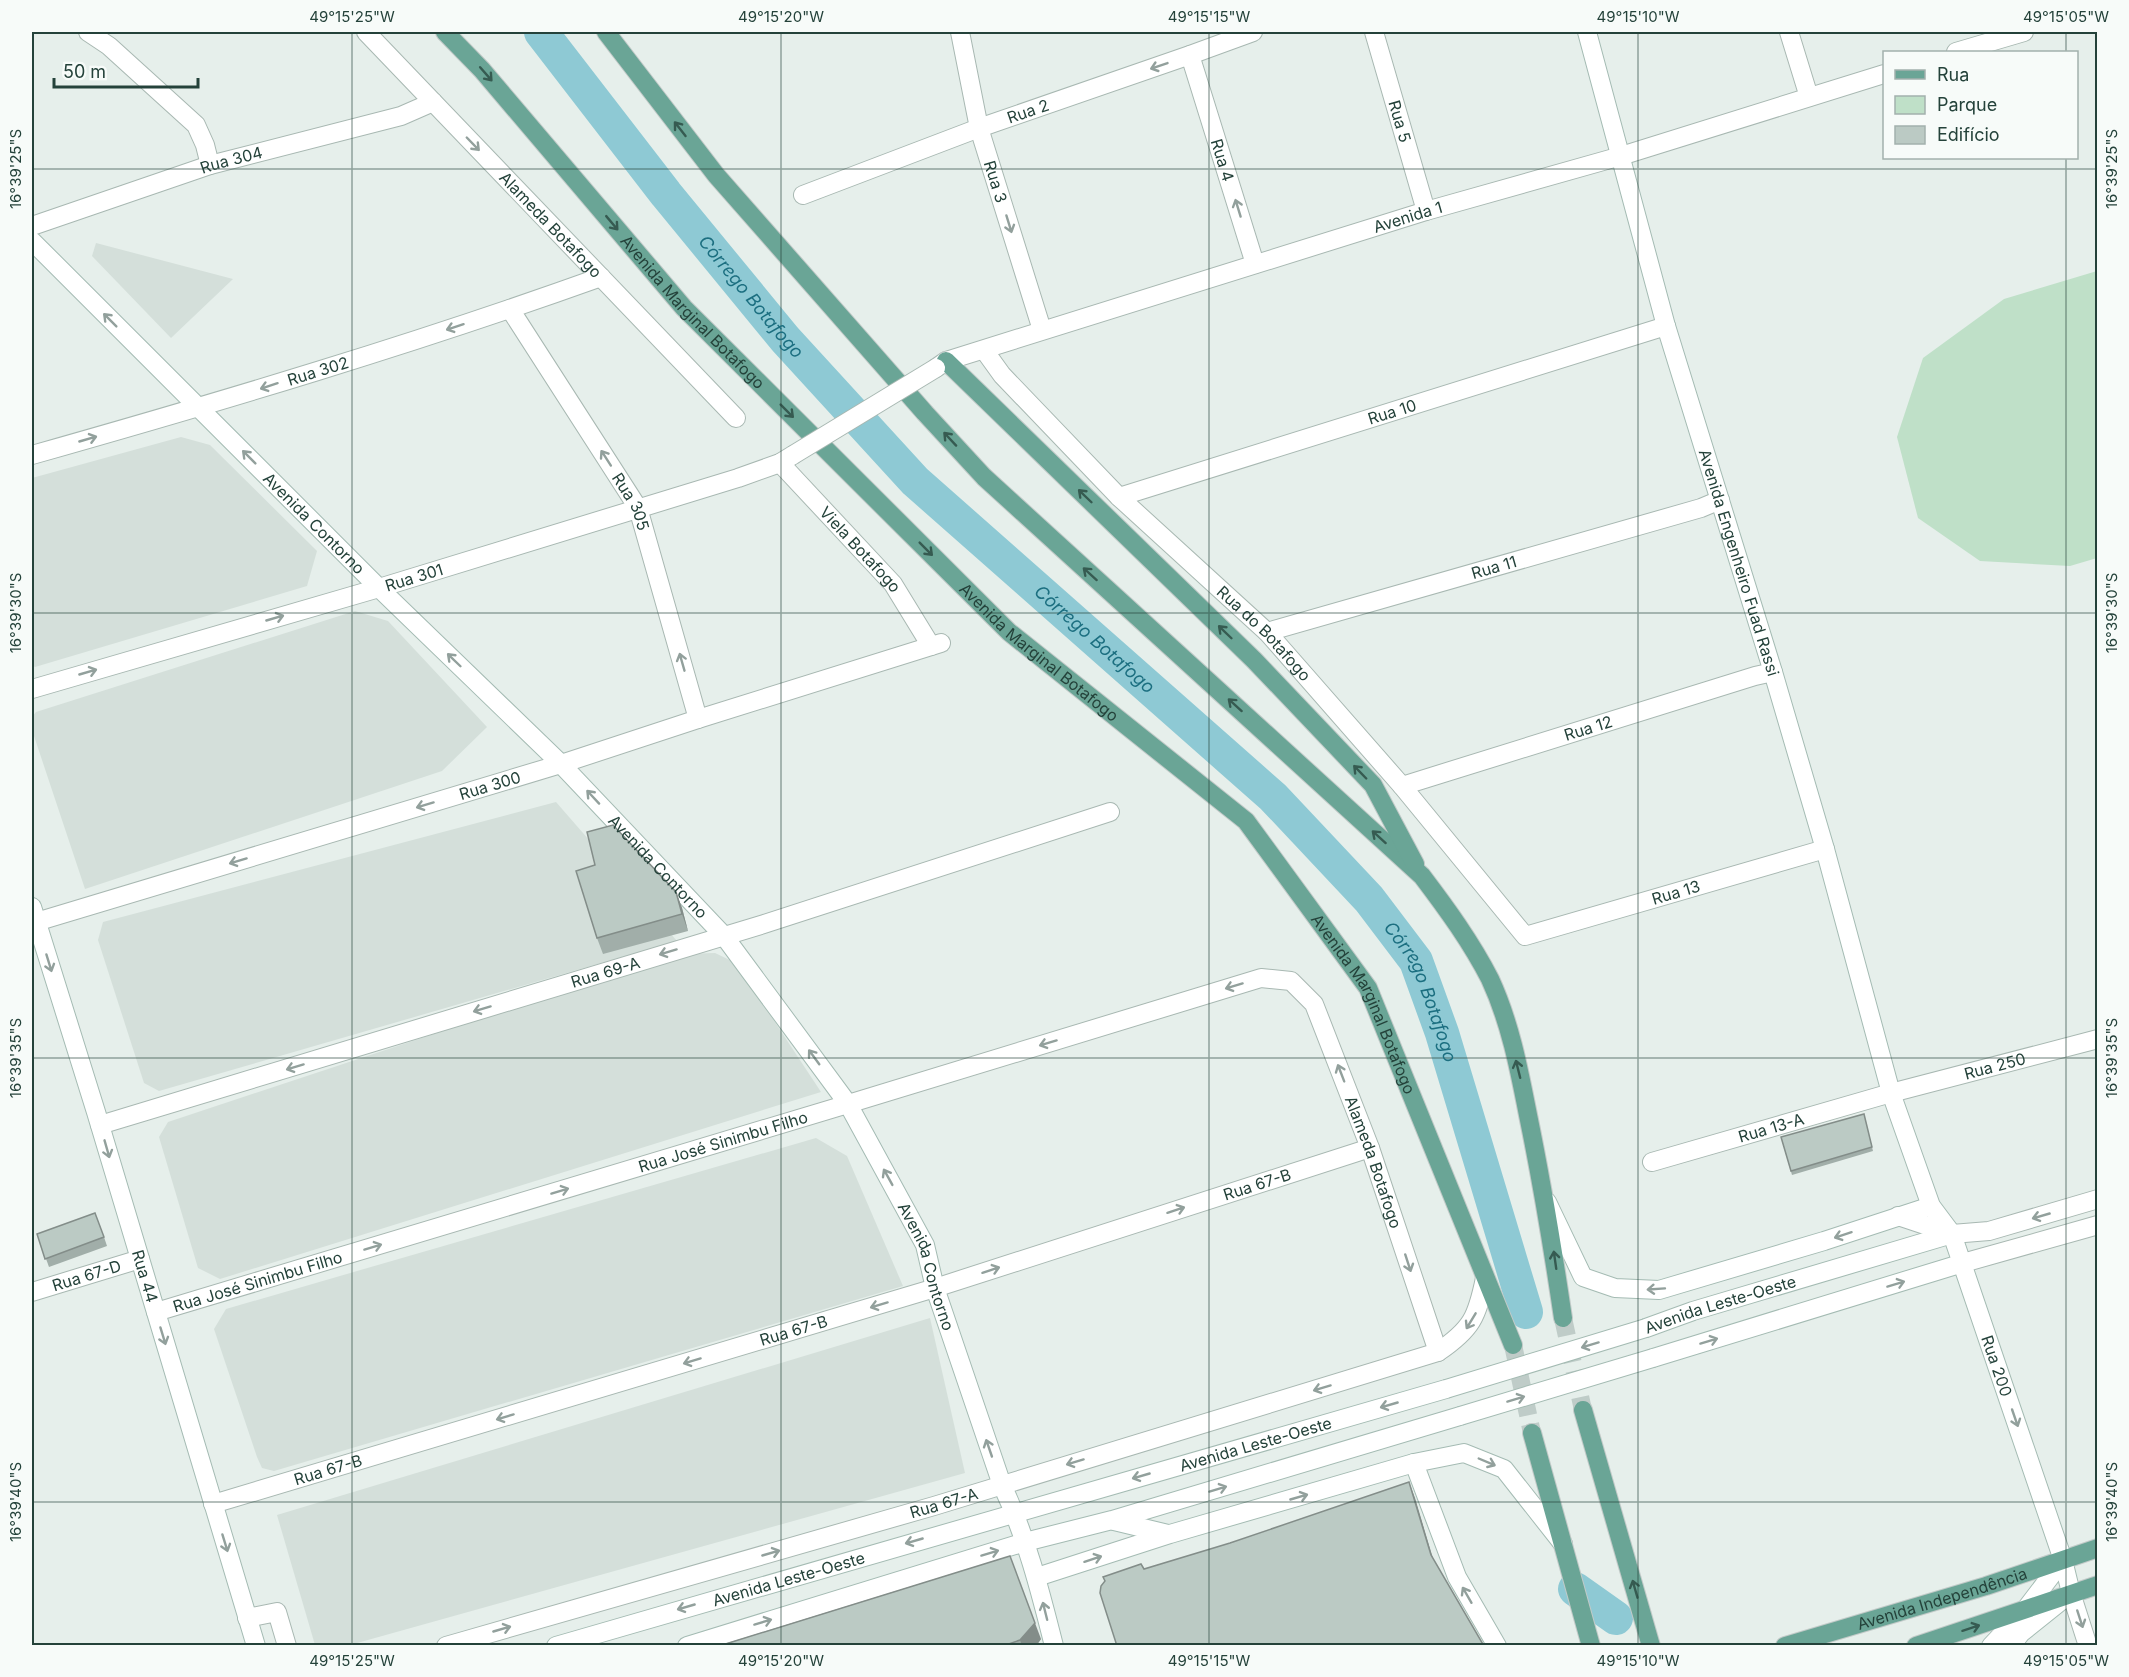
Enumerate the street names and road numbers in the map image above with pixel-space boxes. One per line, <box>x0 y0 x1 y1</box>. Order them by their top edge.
street label: Rua 2 <box>1004 95 1051 128</box>
street label: Rua 5 <box>1384 98 1416 145</box>
street label: Rua 4 <box>1207 136 1239 184</box>
street label: Rua 304 <box>197 142 264 178</box>
street label: Rua 3 <box>980 158 1012 205</box>
street label: Alameda Botafogo <box>495 168 606 282</box>
street label: Avenida 1 <box>1371 197 1445 237</box>
street label: Avenida Marginal Botafogo <box>616 231 769 393</box>
street label: Rua 302 <box>285 352 351 390</box>
street label: Rua 10 <box>1365 395 1419 429</box>
street label: Avenida Engenheiro Fuad Rassi <box>1695 447 1784 678</box>
street label: Avenida Contorno <box>259 468 369 578</box>
street label: Rua 305 <box>608 469 654 533</box>
street label: Viela Botafogo <box>816 502 906 596</box>
street label: Rua 11 <box>1469 551 1519 583</box>
street label: Rua 301 <box>383 559 445 596</box>
street label: Avenida Marginal Botafogo <box>955 579 1123 726</box>
street label: Rua do Botafogo <box>1213 581 1315 685</box>
street label: Rua 12 <box>1562 711 1615 745</box>
street label: Rua 300 <box>457 767 523 804</box>
street label: Avenida Contorno <box>604 810 712 922</box>
street label: Rua 13 <box>1649 876 1702 909</box>
street label: Avenida Marginal Botafogo <box>1307 910 1420 1097</box>
street label: Rua 69-A <box>568 952 642 992</box>
street label: Rua 250 <box>1962 1048 2028 1084</box>
street label: Alameda Botafogo <box>1341 1093 1406 1231</box>
street label: Rua José Sinimbu Filho <box>636 1107 810 1176</box>
street label: Rua 13-A <box>1736 1109 1806 1147</box>
street label: Rua 67-B <box>1221 1164 1294 1205</box>
street label: Avenida Contorno <box>894 1199 959 1333</box>
street label: Rua 44 <box>128 1247 162 1305</box>
street label: Rua José Sinimbu Filho <box>170 1247 345 1316</box>
street label: Rua 67-D <box>50 1255 123 1295</box>
street label: Avenida Leste-Oeste <box>1642 1271 1798 1338</box>
street label: Rua 67-B <box>757 1311 830 1350</box>
street label: Rua 200 <box>1977 1333 2017 1399</box>
street label: Avenida Leste-Oeste <box>1177 1413 1334 1475</box>
street label: Rua 67-B <box>292 1450 364 1489</box>
street label: Rua 67-A <box>907 1483 980 1522</box>
street label: Avenida Leste-Oeste <box>710 1547 867 1610</box>
street label: Avenida Independência <box>1855 1563 2029 1634</box>

